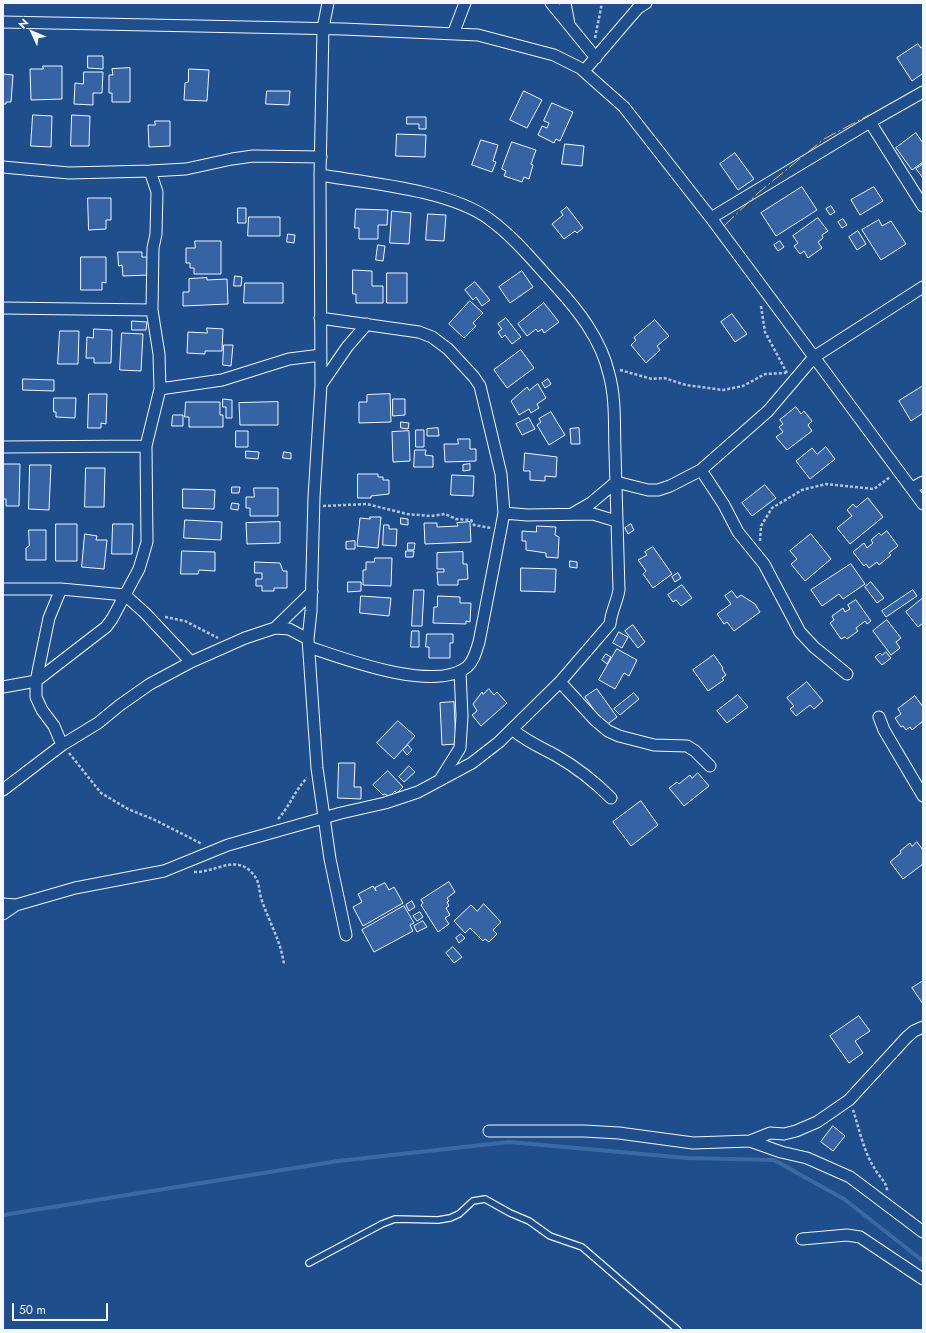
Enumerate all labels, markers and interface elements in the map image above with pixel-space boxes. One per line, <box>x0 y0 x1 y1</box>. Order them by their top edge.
north arrow <box>12 12 52 52</box>
text: N <box>15 15 32 32</box>
scale bar <box>14 1295 110 1321</box>
text: 50 m <box>19 1301 46 1319</box>

